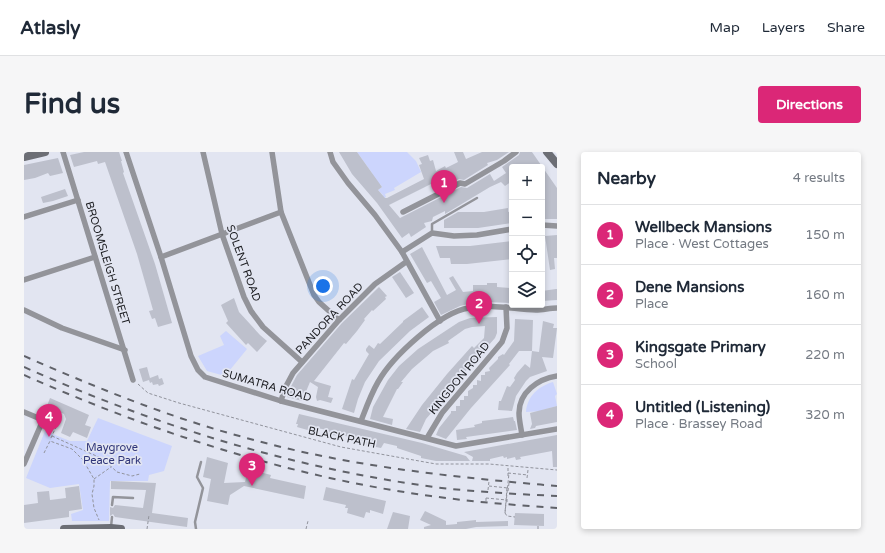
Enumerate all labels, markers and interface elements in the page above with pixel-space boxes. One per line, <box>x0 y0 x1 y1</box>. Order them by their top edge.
text: Atlasly <box>20 17 80 39</box>
text: Map <box>710 19 740 36</box>
text: Layers <box>762 19 805 36</box>
text: Share <box>827 19 865 36</box>
button: Directions <box>758 86 861 123</box>
text: Find us <box>24 87 120 121</box>
map controls <box>509 164 545 308</box>
button: + <box>509 164 545 200</box>
text: Nearby <box>597 168 656 189</box>
pin: 1 <box>431 170 457 203</box>
text: 4 results <box>793 170 845 186</box>
street label: BROOMSLEIGH STREET <box>83 200 133 327</box>
button: − <box>509 200 545 236</box>
text: Wellbeck Mansions <box>635 218 772 236</box>
street label: SOLENT ROAD <box>224 223 263 303</box>
text: 1 <box>606 227 614 243</box>
text: 150 m <box>805 227 845 243</box>
button: locate <box>509 236 545 272</box>
text: Place · West Cottages <box>635 236 769 252</box>
button: layers <box>509 272 545 308</box>
your location <box>313 276 333 296</box>
text: Dene Mansions <box>635 278 744 296</box>
street label: PANDORA ROAD <box>293 280 366 357</box>
text: 2 <box>606 287 614 303</box>
text: 160 m <box>805 287 845 303</box>
pin: 2 <box>466 291 492 324</box>
text: Place <box>635 296 668 312</box>
text: Kingsgate Primary <box>635 338 766 356</box>
street label: KINGDON ROAD <box>426 339 493 417</box>
text: 3 <box>606 347 614 363</box>
text: 220 m <box>805 347 845 363</box>
text: School <box>635 356 677 372</box>
street label: SUMATRA ROAD <box>221 367 313 404</box>
text: Untitled (Listening) <box>635 398 770 416</box>
pin: 4 <box>36 404 62 437</box>
text: 4 <box>606 407 614 423</box>
text: 320 m <box>805 407 845 423</box>
text: Place · Brassey Road <box>635 416 763 432</box>
street label: BLACK PATH <box>307 424 377 451</box>
park label: Maygrove Peace Park <box>83 441 141 467</box>
pin: 3 <box>239 453 265 486</box>

